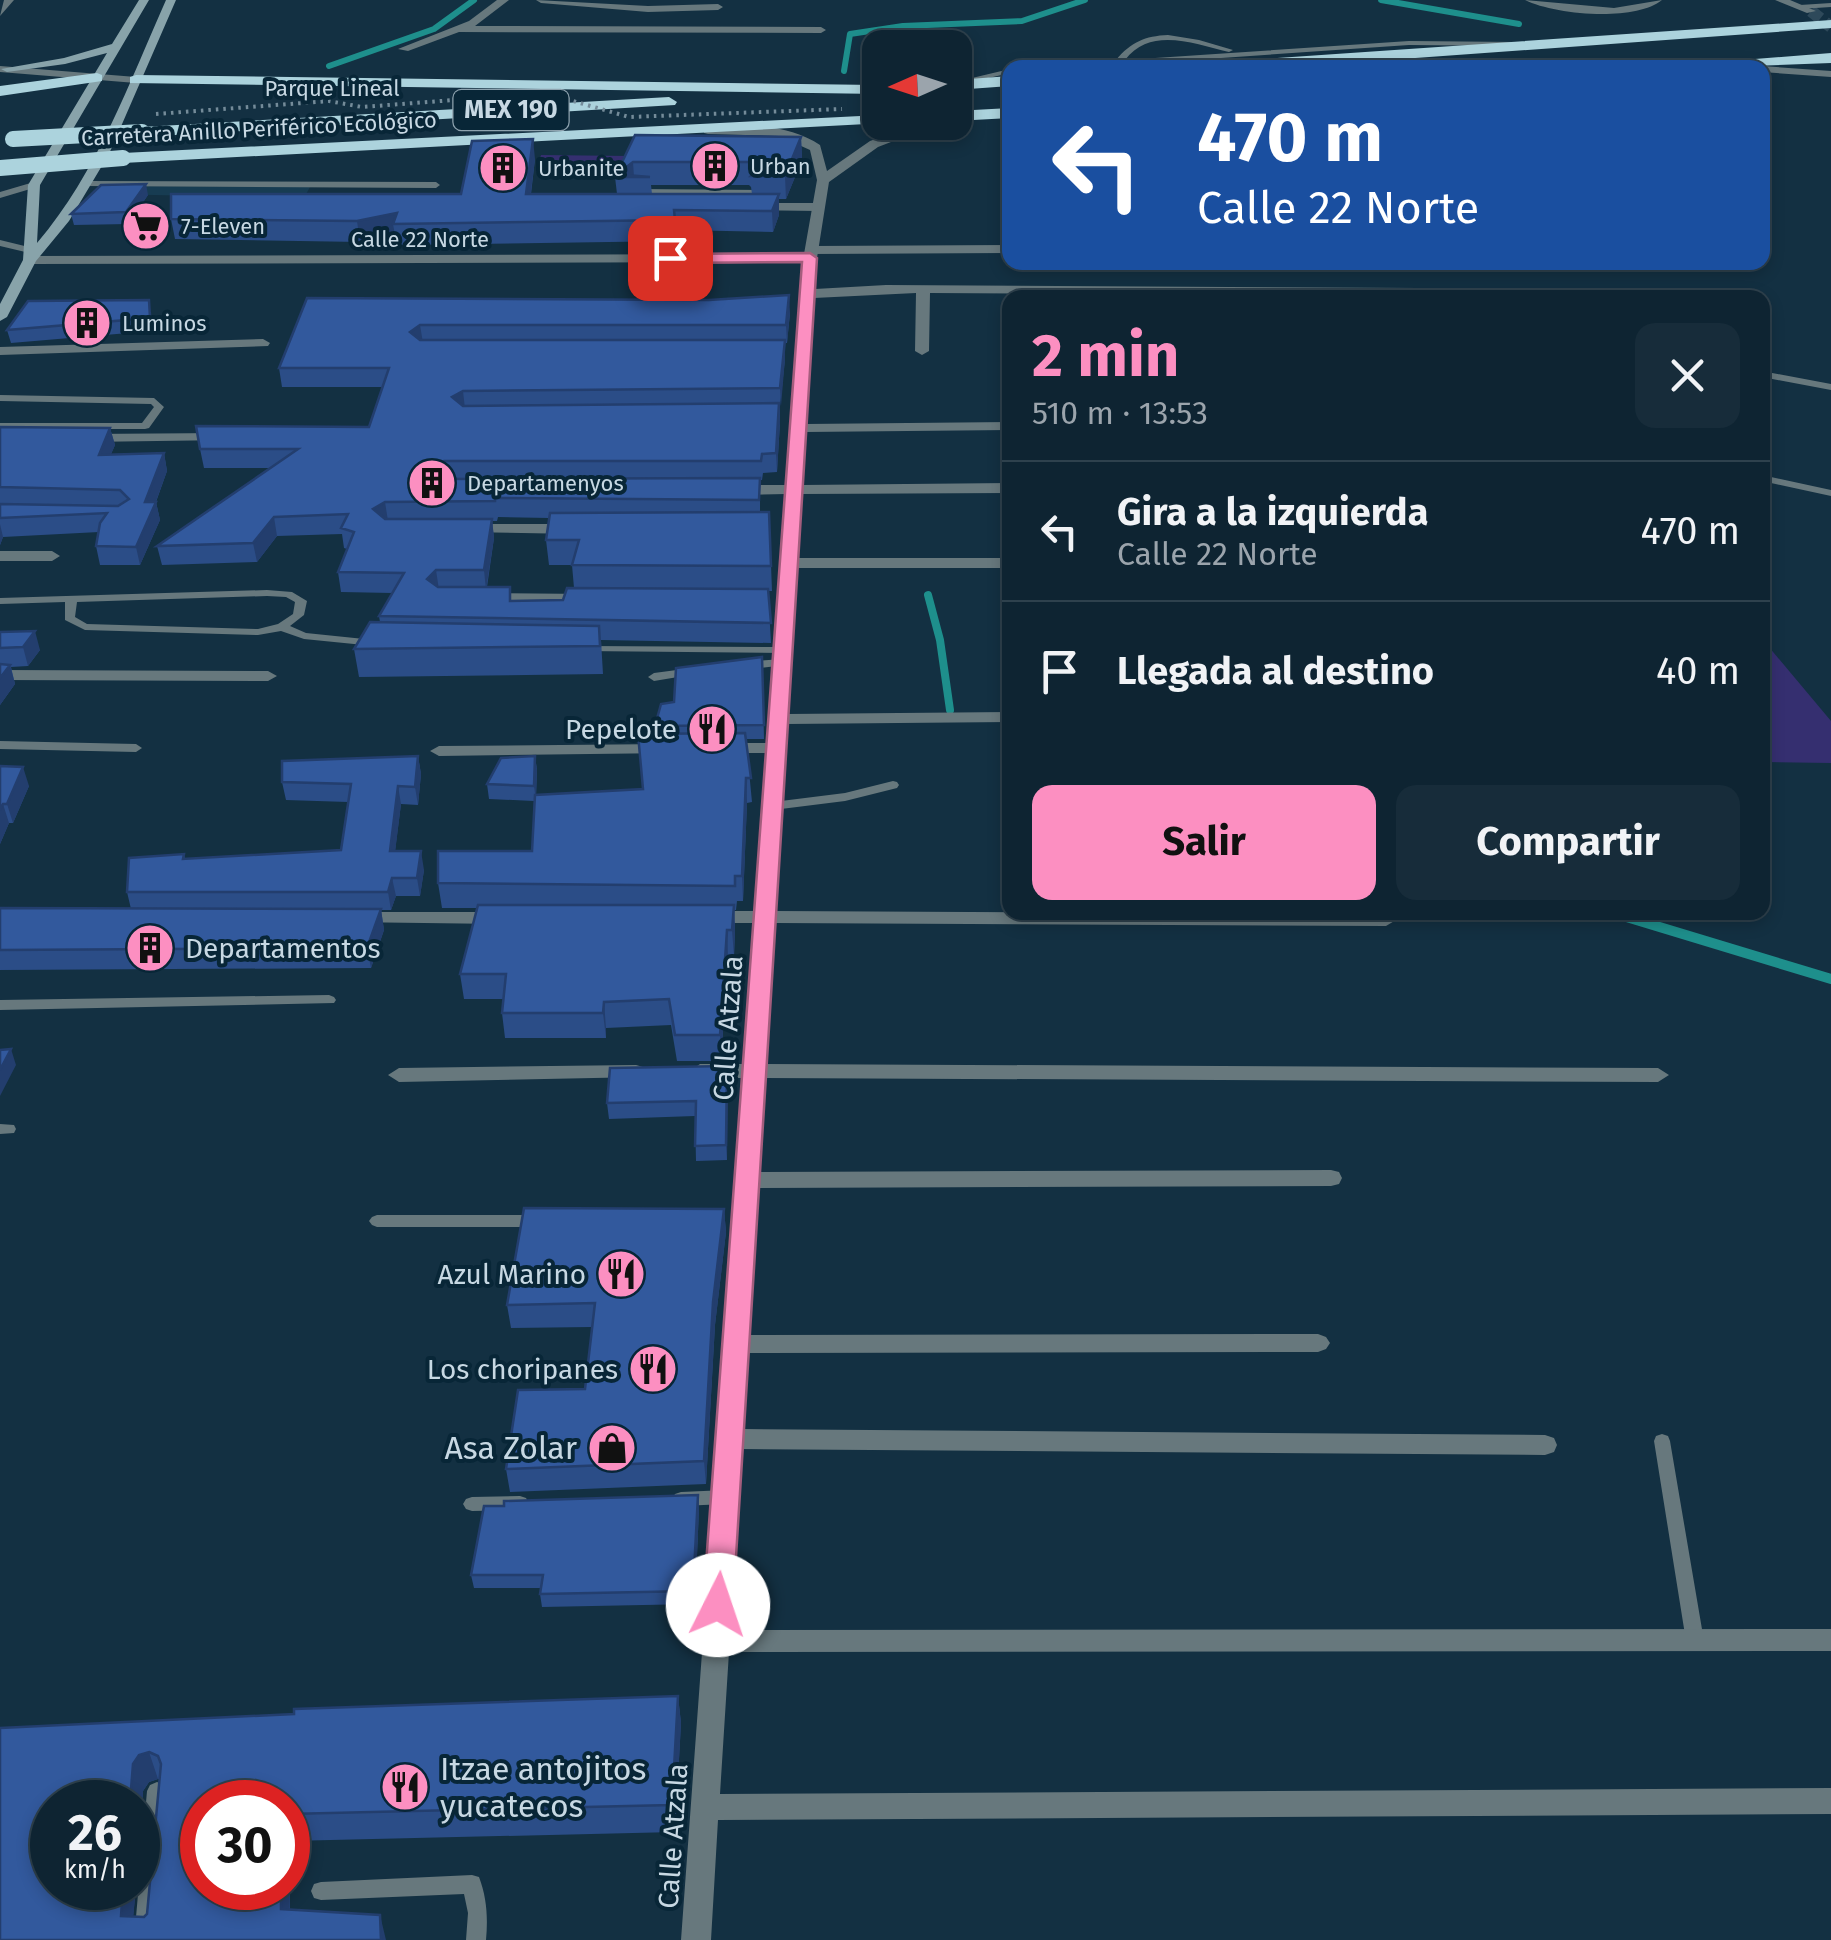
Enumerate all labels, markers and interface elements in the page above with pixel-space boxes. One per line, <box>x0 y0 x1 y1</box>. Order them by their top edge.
north arrow <box>862 30 972 140</box>
map controls <box>862 30 972 140</box>
street label: Parque Lineal <box>264 75 400 102</box>
road number: MEX 190 <box>454 90 568 130</box>
text: 470 m <box>1197 96 1383 180</box>
icon: left <box>1032 100 1162 230</box>
street label: Carretera Anillo Periférico Ecológico <box>80 106 438 152</box>
building icon: Urban <box>689 140 741 192</box>
building icon: Urbanite <box>477 142 529 194</box>
place label: Urban <box>750 153 811 180</box>
place label: Urbanite <box>538 155 625 182</box>
text: Calle 22 Norte <box>1197 181 1479 235</box>
supermarket icon: 7-Eleven <box>120 200 172 252</box>
place label: 7-Eleven <box>181 213 265 240</box>
pin <box>628 216 713 301</box>
street label: Calle 22 Norte <box>351 226 489 253</box>
icon: arrive <box>643 231 698 286</box>
building icon: Luminos <box>61 297 113 349</box>
place label: Luminos <box>122 310 207 337</box>
text: 2 min <box>1032 320 1179 392</box>
button: close <box>1635 323 1740 428</box>
text: 510 m · 13:53 <box>1032 394 1208 432</box>
building icon: Departamenyos <box>406 457 458 509</box>
place label: Departamenyos <box>467 470 624 497</box>
text: Gira a la izquierda <box>1117 489 1429 535</box>
icon: left <box>1032 504 1087 559</box>
text: 470 m <box>1640 508 1740 554</box>
text: Calle 22 Norte <box>1117 535 1318 573</box>
icon: arrive <box>1032 644 1087 699</box>
text: Llegada al destino <box>1117 648 1434 694</box>
text: 40 m <box>1656 648 1740 694</box>
restaurant icon: Pepelote <box>686 703 738 755</box>
place label: Pepelote <box>565 713 677 746</box>
button: Salir <box>1032 785 1376 900</box>
button: Compartir <box>1396 785 1740 900</box>
building icon: Departamentos <box>124 922 176 974</box>
place label: Departamentos <box>185 932 381 965</box>
street label: Calle Atzala <box>706 954 750 1102</box>
restaurant icon: Azul Marino <box>595 1248 647 1300</box>
place label: Azul Marino <box>438 1258 586 1291</box>
restaurant icon: Los choripanes <box>627 1343 679 1395</box>
place label: Los choripanes <box>427 1353 618 1386</box>
shop icon: Asa Zolar <box>586 1422 638 1474</box>
place label: Asa Zolar <box>444 1429 578 1467</box>
position arrow <box>666 1553 770 1657</box>
place label: Itzae antojitos yucatecos <box>440 1750 646 1825</box>
restaurant icon: Itzae antojitos yucatecos <box>379 1761 431 1813</box>
street label: Calle Atzala <box>651 1762 695 1910</box>
speed limit sign: 30 <box>180 1780 310 1910</box>
text: 26 <box>68 1803 122 1863</box>
text: km/h <box>64 1855 126 1885</box>

